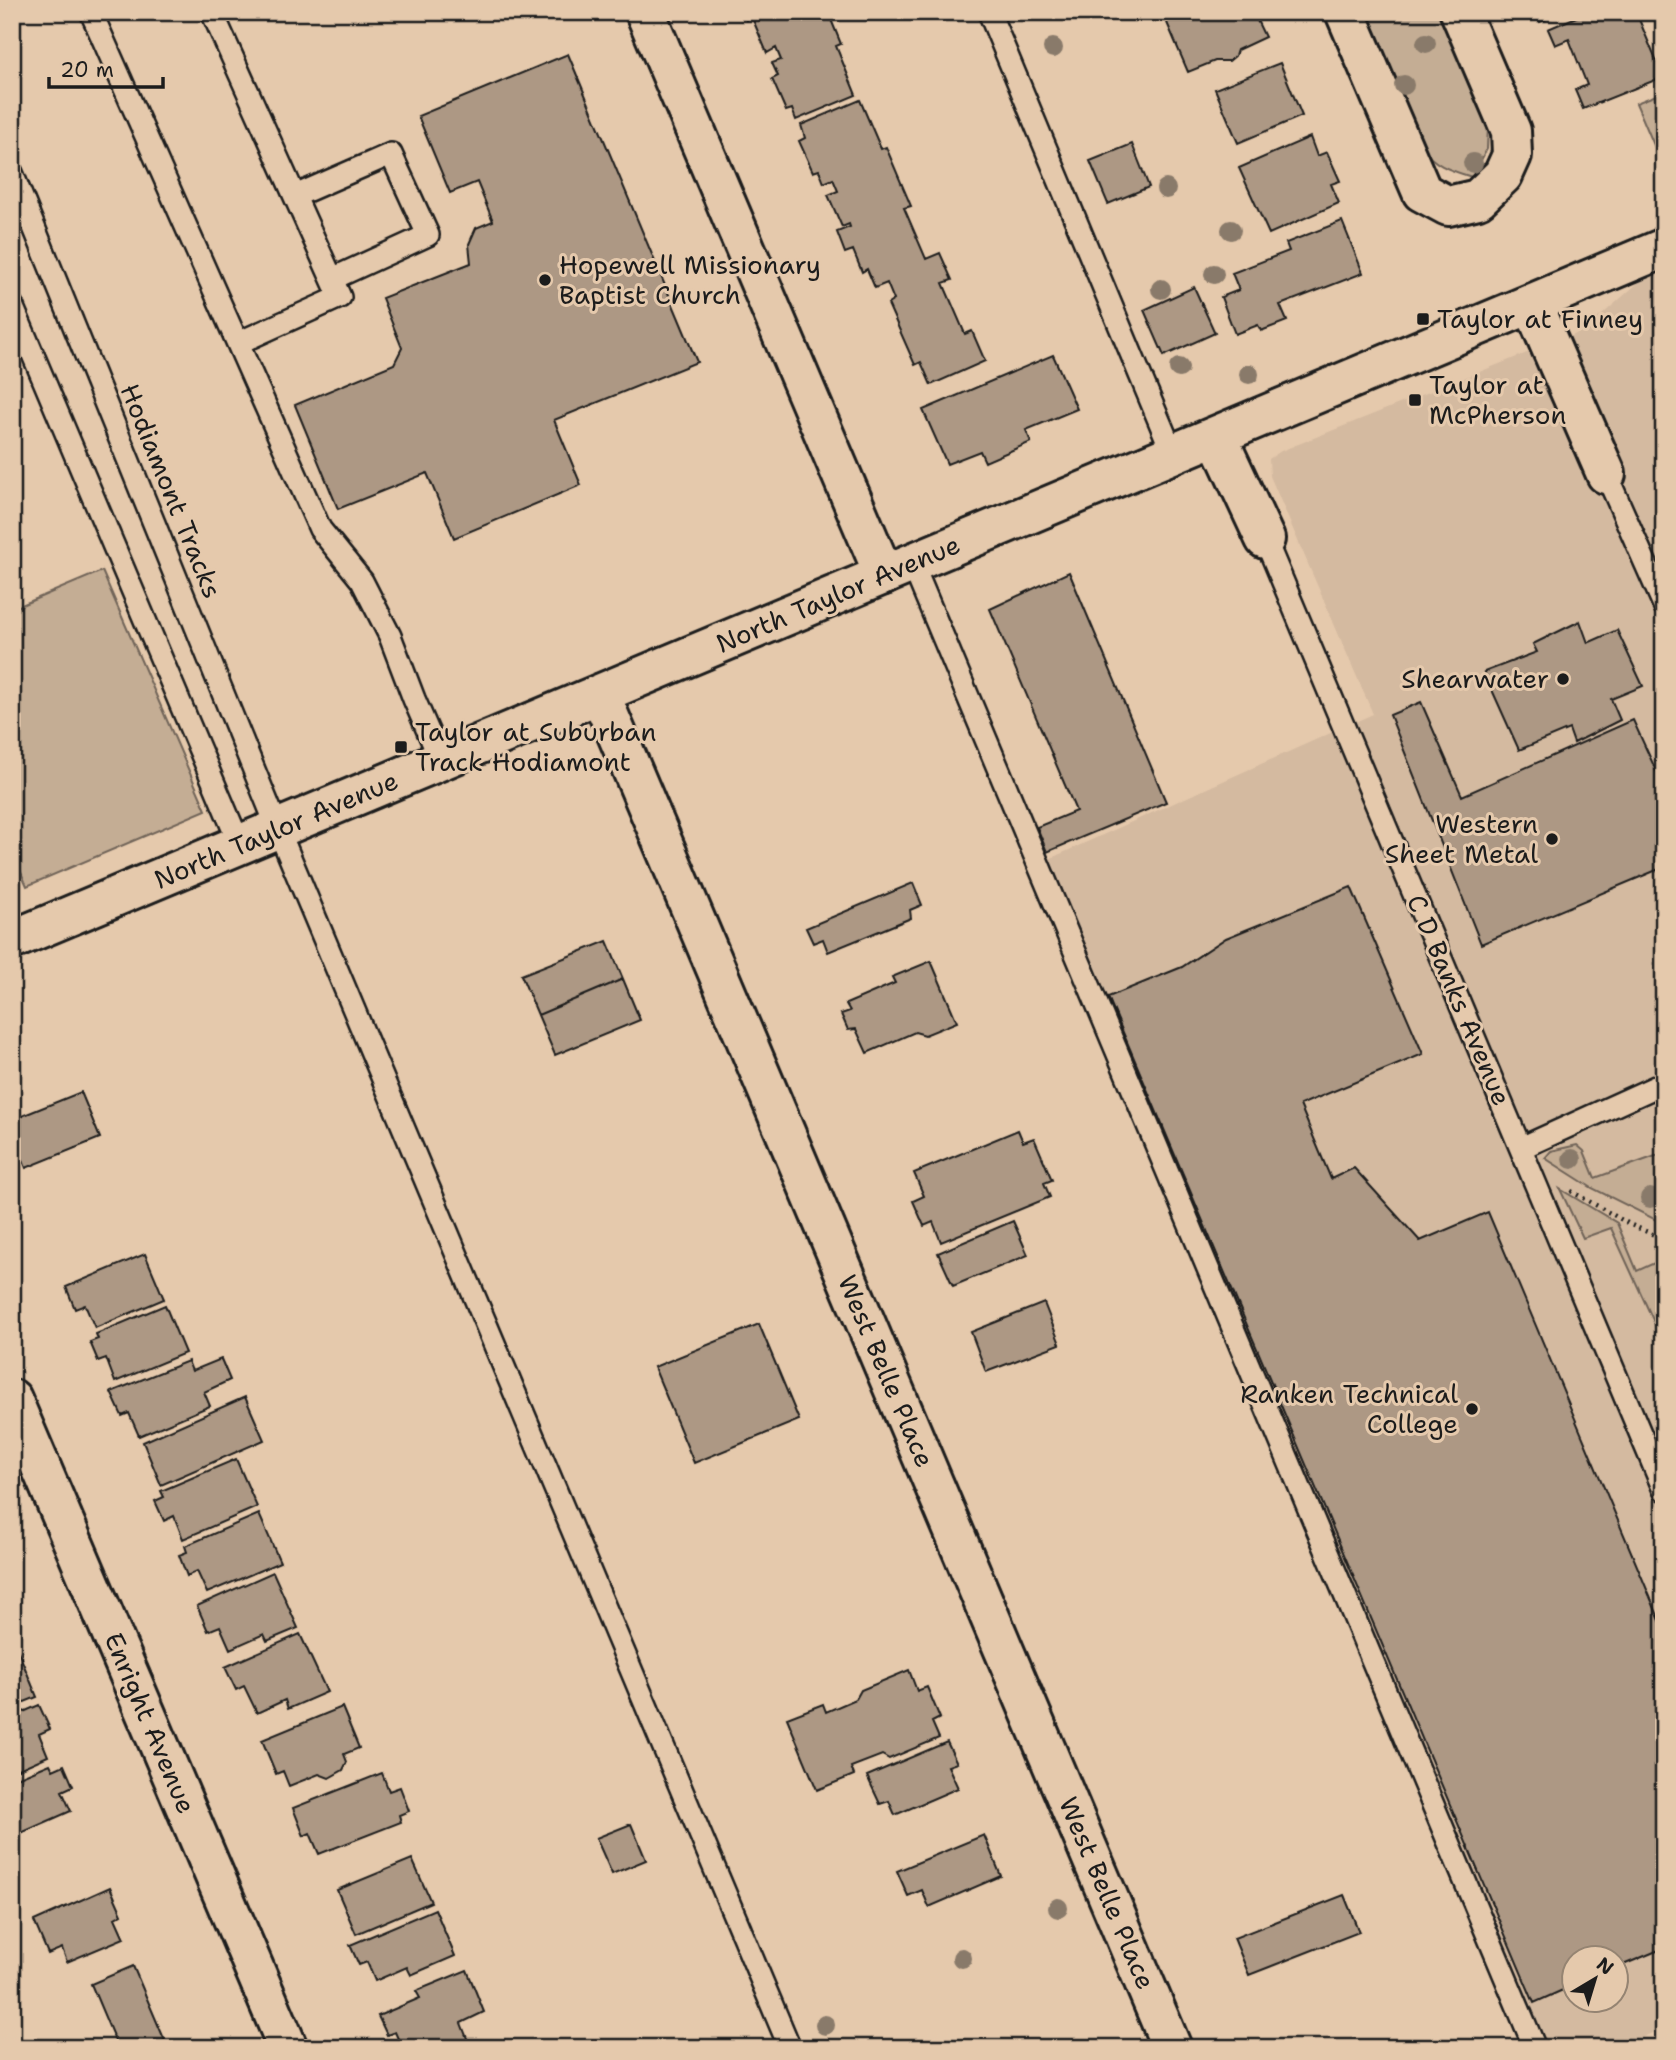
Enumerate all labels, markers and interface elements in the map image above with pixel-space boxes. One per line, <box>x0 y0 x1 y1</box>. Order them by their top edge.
scale bar <box>49 46 163 90</box>
text: 20 m <box>60 56 114 84</box>
place label: Hopewell Missionary Baptist Church <box>559 247 821 312</box>
marker: Hopewell Missionary Baptist Church <box>537 272 553 288</box>
place label: Taylor at Finney <box>1437 301 1643 336</box>
marker: Taylor at Finney <box>1415 311 1431 327</box>
place label: Taylor at McPherson <box>1429 367 1566 432</box>
street label: Hodiamont Tracks <box>112 378 230 603</box>
marker: Taylor at McPherson <box>1407 392 1423 408</box>
street label: North Taylor Avenue <box>710 526 965 661</box>
place label: Shearwater <box>1401 661 1549 696</box>
marker: Shearwater <box>1555 671 1571 687</box>
place label: Taylor at Suburban Track Hodiamont <box>415 714 656 779</box>
marker: Taylor at Suburban Track Hodiamont <box>393 739 409 755</box>
street label: North Taylor Avenue <box>148 762 403 897</box>
place label: Western Sheet Metal <box>1385 806 1538 871</box>
marker: Western Sheet Metal <box>1544 831 1560 847</box>
street label: C D Banks Avenue <box>1399 889 1520 1111</box>
street label: West Belle Place <box>830 1269 943 1472</box>
place label: Ranken Technical College <box>1240 1376 1458 1441</box>
marker: Ranken Technical College <box>1464 1401 1480 1417</box>
street label: Enright Avenue <box>97 1627 204 1819</box>
street label: West Belle Place <box>1051 1791 1164 1994</box>
north arrow <box>1560 1944 1630 2014</box>
text: N <box>1592 1952 1619 1980</box>

